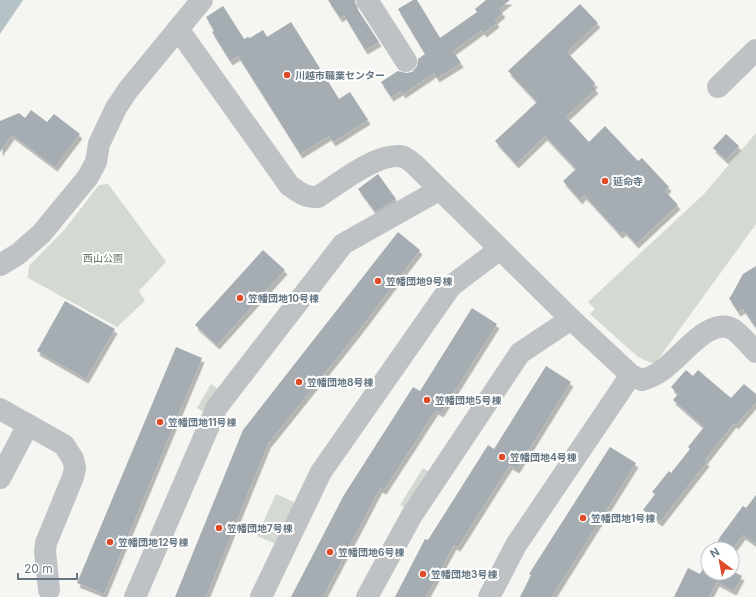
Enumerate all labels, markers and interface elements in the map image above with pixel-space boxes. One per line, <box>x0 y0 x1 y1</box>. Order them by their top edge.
place label: 川越市職業センター <box>295 69 385 81</box>
marker: 川越市職業センター <box>282 70 292 80</box>
place label: 延命寺 <box>613 175 643 187</box>
marker: 延命寺 <box>600 176 610 186</box>
park label: 西山公園 <box>83 252 123 264</box>
place label: 笠幡団地9号棟 <box>385 275 453 287</box>
marker: 笠幡団地9号棟 <box>373 276 383 286</box>
place label: 笠幡団地10号棟 <box>247 292 319 304</box>
marker: 笠幡団地10号棟 <box>235 293 245 303</box>
place label: 笠幡団地8号棟 <box>306 376 374 388</box>
marker: 笠幡団地8号棟 <box>294 377 304 387</box>
place label: 笠幡団地5号棟 <box>434 394 501 406</box>
marker: 笠幡団地5号棟 <box>422 395 432 405</box>
place label: 笠幡団地11号棟 <box>167 416 237 428</box>
marker: 笠幡団地11号棟 <box>155 417 165 427</box>
place label: 笠幡団地4号棟 <box>509 451 577 463</box>
marker: 笠幡団地4号棟 <box>497 452 507 462</box>
place label: 笠幡団地1号棟 <box>590 512 655 524</box>
marker: 笠幡団地1号棟 <box>578 513 588 523</box>
place label: 笠幡団地7号棟 <box>226 522 293 534</box>
marker: 笠幡団地7号棟 <box>214 523 224 533</box>
place label: 笠幡団地12号棟 <box>117 536 189 548</box>
marker: 笠幡団地12号棟 <box>105 537 115 547</box>
north arrow <box>700 541 740 581</box>
text: N <box>707 544 722 561</box>
place label: 笠幡団地6号棟 <box>337 546 405 558</box>
marker: 笠幡団地6号棟 <box>325 547 335 557</box>
scale bar <box>18 555 77 581</box>
text: 20 m <box>24 561 53 576</box>
place label: 笠幡団地3号棟 <box>430 568 497 580</box>
marker: 笠幡団地3号棟 <box>418 569 428 579</box>

